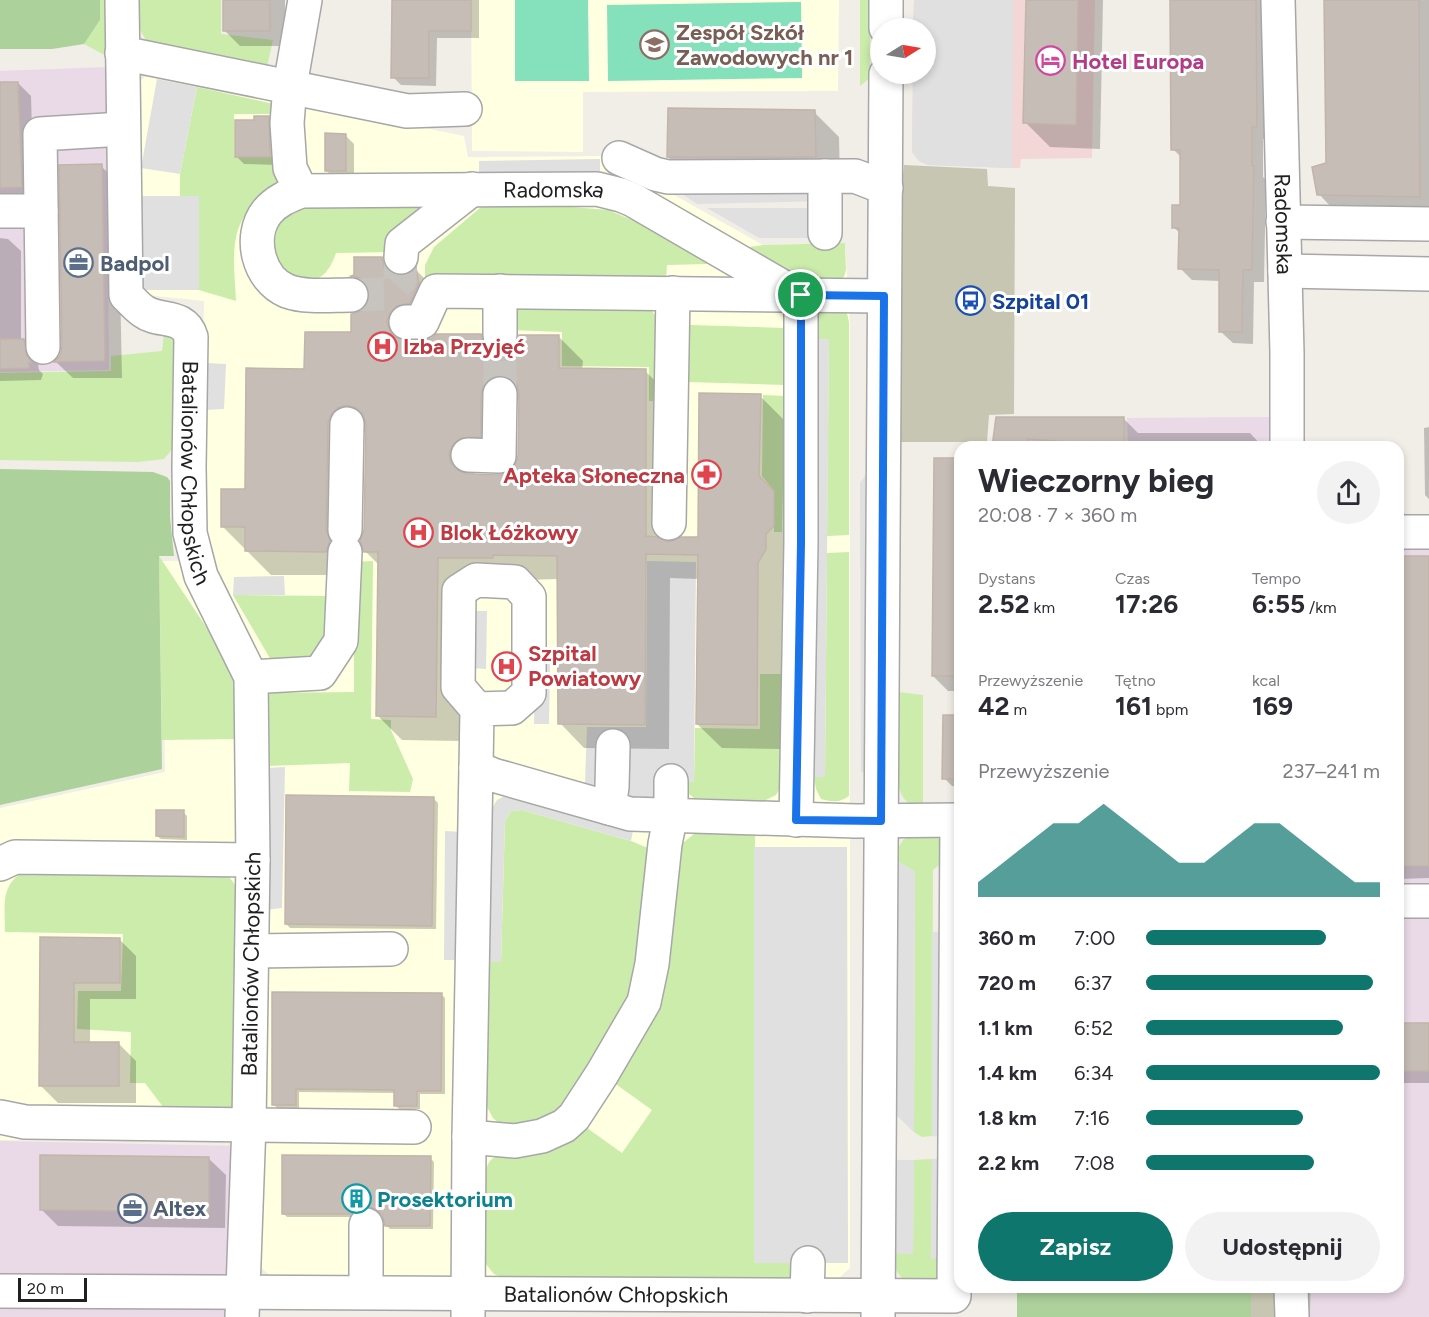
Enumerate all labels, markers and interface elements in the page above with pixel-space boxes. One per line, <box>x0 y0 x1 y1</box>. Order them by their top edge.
north arrow <box>870 18 936 84</box>
map controls <box>870 18 936 84</box>
place label: Zespół Szkół Zawodowych nr 1 <box>676 19 853 71</box>
school or university icon: Zespół Szkół Zawodowych nr 1 <box>639 29 671 61</box>
hotel icon: Hotel Europa <box>1035 45 1067 77</box>
place label: Hotel Europa <box>1072 48 1204 75</box>
street label: Radomska <box>1269 173 1298 275</box>
street label: Radomska <box>503 175 607 204</box>
office icon: Badpol <box>63 247 95 279</box>
place label: Badpol <box>100 250 170 277</box>
pin <box>775 269 826 320</box>
icon: arrive <box>784 278 817 311</box>
bus stop icon: Szpital 01 <box>955 285 987 317</box>
place label: Szpital 01 <box>992 288 1089 315</box>
hospital icon: Izba Przyjęć <box>366 330 398 362</box>
place label: Izba Przyjęć <box>403 333 525 360</box>
street label: Batalionów Chłopskich <box>175 360 217 589</box>
pharmacy icon: Apteka Słoneczna <box>690 459 722 491</box>
text: Wieczorny bieg <box>978 461 1214 500</box>
button: share <box>1317 461 1380 524</box>
place label: Apteka Słoneczna <box>503 462 685 489</box>
text: 20:08 · 7 × 360 m <box>978 503 1137 527</box>
hospital icon: Blok Łóżkowy <box>403 516 435 548</box>
place label: Blok Łóżkowy <box>440 519 579 546</box>
text: Dystans <box>978 569 1035 588</box>
text: Czas <box>1115 569 1150 588</box>
text: Tempo <box>1252 569 1301 588</box>
text: 2.52 <box>978 588 1030 620</box>
text: 17:26 <box>1115 588 1178 620</box>
text: 6:55 <box>1252 588 1305 620</box>
text: km <box>1030 598 1055 617</box>
text: /km <box>1305 598 1337 617</box>
place label: Szpital Powiatowy <box>528 640 642 692</box>
hospital icon: Szpital Powiatowy <box>491 650 523 682</box>
text: Przewyższenie <box>978 671 1083 690</box>
text: Tętno <box>1115 671 1156 690</box>
text: kcal <box>1252 671 1280 690</box>
text: 42 <box>978 690 1010 722</box>
text: 161 <box>1115 690 1152 722</box>
text: 169 <box>1252 690 1293 722</box>
text: m <box>1010 700 1027 719</box>
text: bpm <box>1152 700 1188 719</box>
text: Przewyższenie <box>978 759 1110 783</box>
text: 237–241 m <box>1282 759 1380 783</box>
street label: Batalionów Chłopskich <box>236 851 266 1077</box>
text: 360 m <box>978 926 1036 950</box>
text: 7:00 <box>1074 926 1115 950</box>
text: 720 m <box>978 971 1036 995</box>
text: 6:37 <box>1074 971 1112 995</box>
text: 1.1 km <box>978 1016 1033 1040</box>
text: 6:52 <box>1074 1016 1113 1040</box>
text: 1.4 km <box>978 1061 1037 1085</box>
text: 6:34 <box>1074 1061 1114 1085</box>
text: 1.8 km <box>978 1106 1037 1130</box>
text: 7:16 <box>1074 1106 1109 1130</box>
text: 2.2 km <box>978 1151 1039 1175</box>
text: 7:08 <box>1074 1151 1115 1175</box>
building icon: Prosektorium <box>340 1183 372 1215</box>
place label: Prosektorium <box>377 1186 513 1213</box>
office icon: Altex <box>116 1192 148 1224</box>
place label: Altex <box>153 1195 207 1222</box>
button: Zapisz <box>978 1212 1173 1281</box>
button: Udostępnij <box>1185 1212 1380 1281</box>
scale bar <box>18 1275 87 1302</box>
text: 20 m <box>27 1279 64 1298</box>
street label: Batalionów Chłopskich <box>504 1280 728 1308</box>

